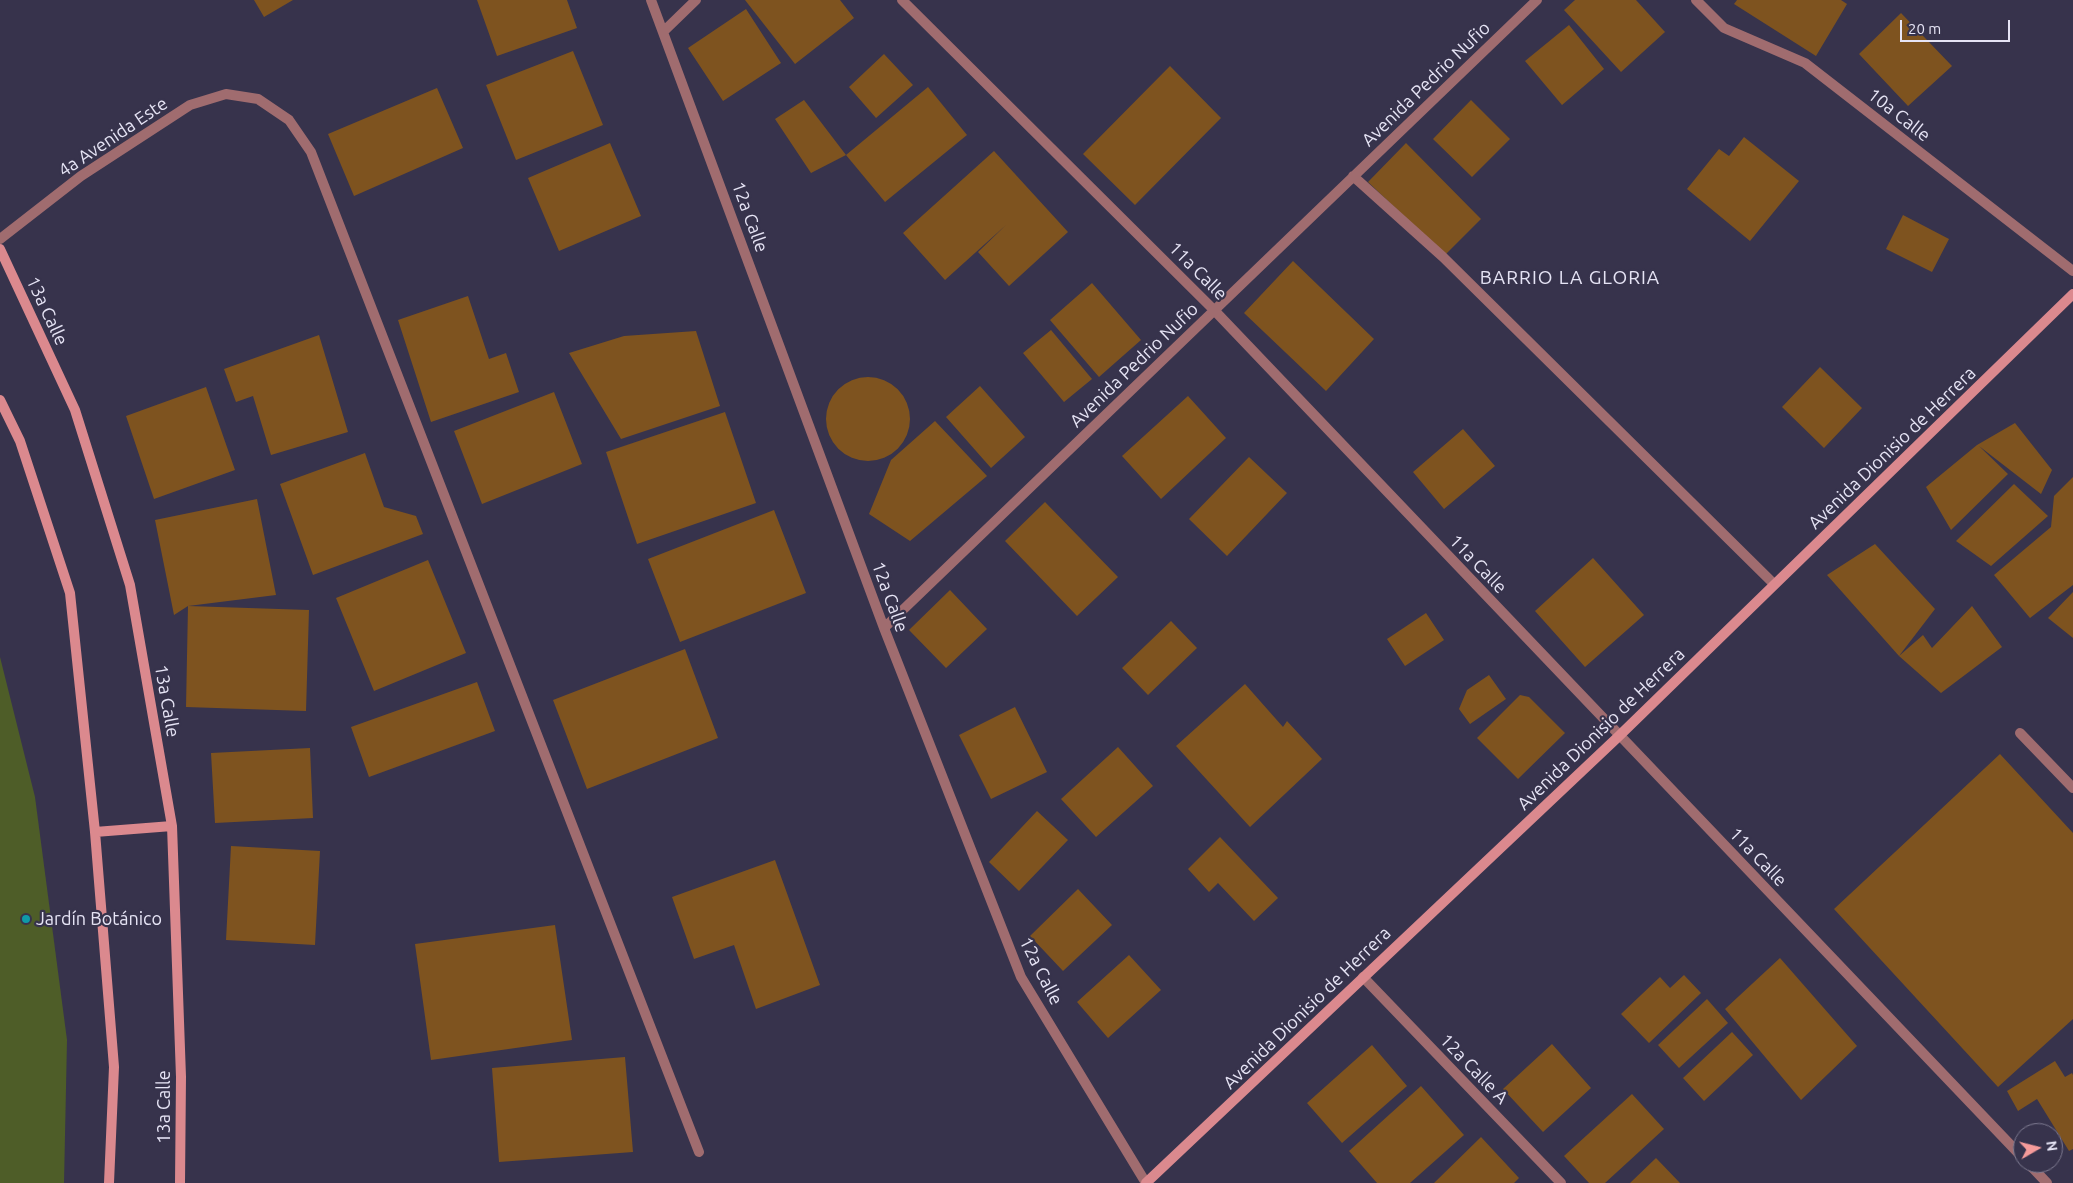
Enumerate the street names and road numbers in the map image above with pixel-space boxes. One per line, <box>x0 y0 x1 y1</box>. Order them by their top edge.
street label: Avenida Pedrio Nufio <box>1357 17 1495 151</box>
street label: 10a Calle <box>1863 84 1935 146</box>
street label: 4a Avenida Este <box>54 93 172 181</box>
street label: 12a Calle <box>727 179 773 255</box>
street label: 11a Calle <box>1164 237 1232 305</box>
street label: 13a Calle <box>22 273 72 349</box>
street label: Avenida Pedrio Nufio <box>1065 298 1203 432</box>
street label: Avenida Dionisio de Herrera <box>1804 362 1980 534</box>
street label: 11a Calle <box>1445 530 1511 598</box>
street label: 12a Calle <box>867 559 913 635</box>
street label: Avenida Dionisio de Herrera <box>1513 643 1689 815</box>
street label: 13a Calle <box>150 663 184 739</box>
street label: 11a Calle <box>1725 823 1791 891</box>
street label: Avenida Dionisio de Herrera <box>1219 922 1395 1094</box>
street label: 12a Calle <box>1015 933 1067 1009</box>
street label: 12a Calle A <box>1435 1029 1513 1109</box>
street label: 13a Calle <box>153 1070 175 1144</box>

